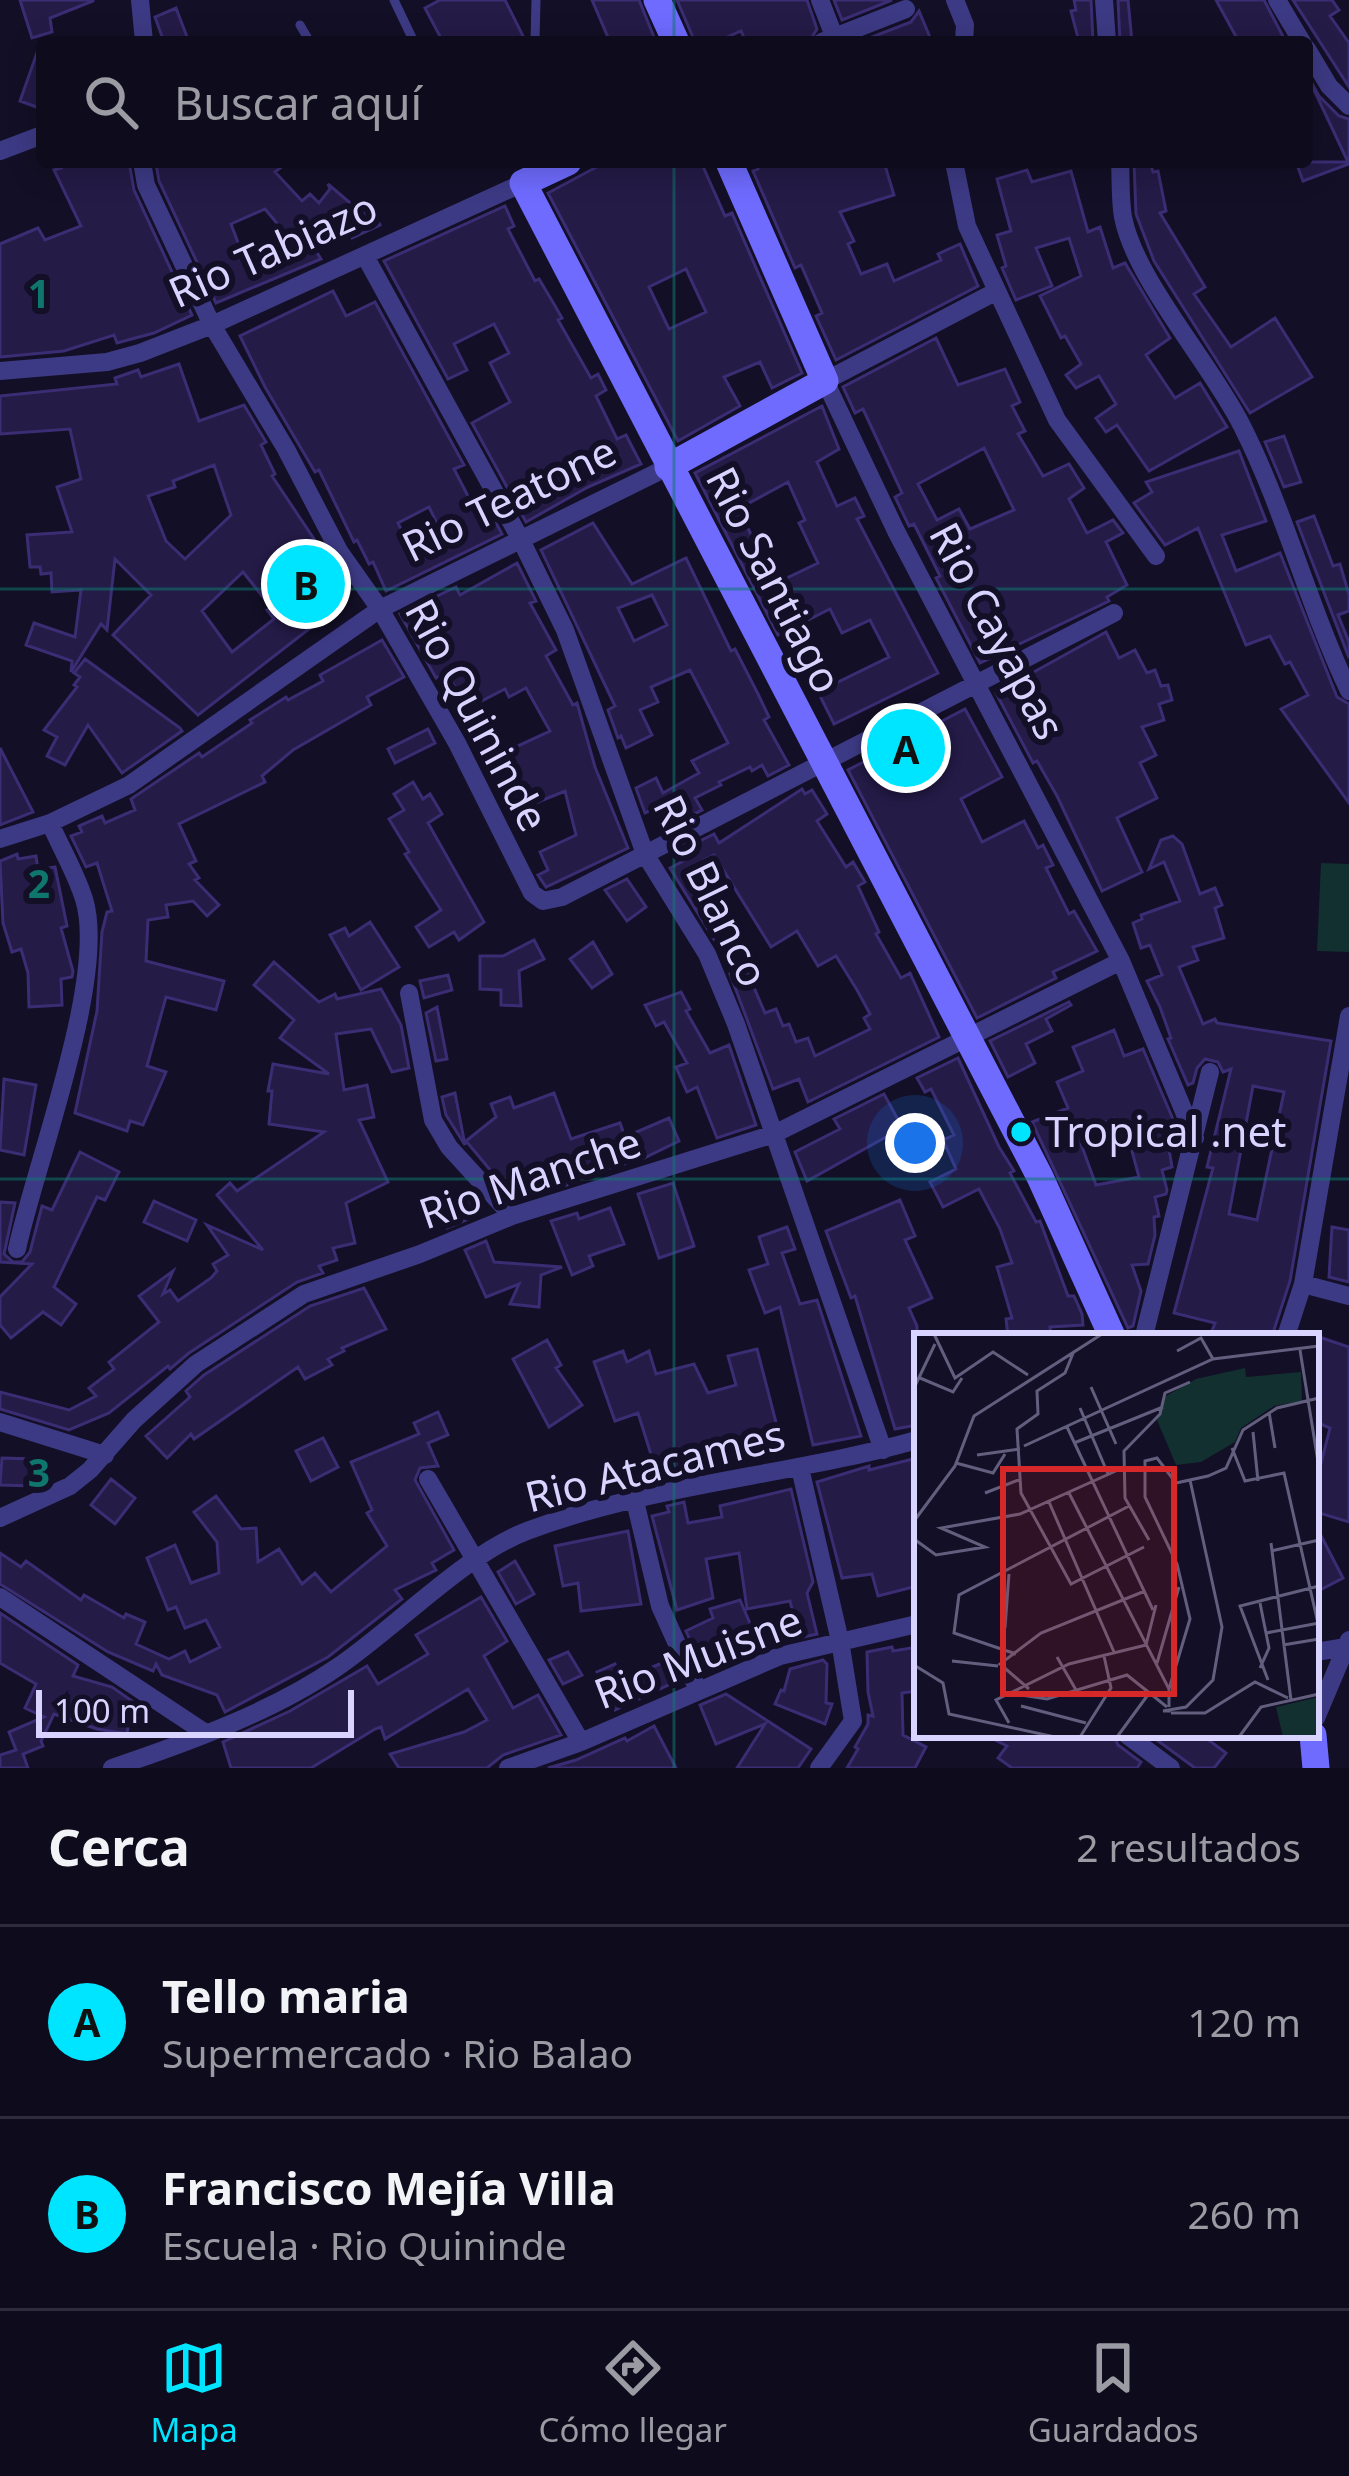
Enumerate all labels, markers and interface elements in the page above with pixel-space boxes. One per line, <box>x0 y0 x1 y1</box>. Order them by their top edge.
search box <box>36 36 1313 168</box>
icon: search <box>78 69 144 135</box>
text: Buscar aquí <box>174 72 422 133</box>
street label: Rio Tabiazo <box>159 177 385 320</box>
text: 1 <box>28 266 50 319</box>
street label: Rio Teatone <box>392 421 625 574</box>
street label: Rio Santiago <box>694 456 857 702</box>
street label: Rio Cayapas <box>917 512 1079 749</box>
pin: B <box>267 539 345 629</box>
street label: Rio Quininde <box>393 588 563 840</box>
pin: A <box>867 703 945 793</box>
street label: Rio Blanco <box>641 785 783 996</box>
text: 2 <box>28 856 50 909</box>
place label: Tropical .net <box>1045 1102 1286 1159</box>
street label: Rio Manche <box>411 1112 648 1241</box>
your location <box>885 1113 945 1173</box>
marker: Tropical .net <box>1008 1119 1034 1145</box>
inset map <box>914 1333 1319 1738</box>
street label: Rio Atacames <box>519 1405 790 1524</box>
text: 3 <box>28 1445 50 1498</box>
street label: Rio Muisne <box>586 1590 809 1721</box>
scale bar <box>36 1684 354 1737</box>
text: 100 m <box>54 1688 150 1733</box>
text: Cerca <box>48 1811 190 1881</box>
text: 2 resultados <box>1076 1820 1301 1873</box>
text: Tello maria <box>162 1965 410 2026</box>
text: A <box>74 1995 101 2048</box>
text: 120 m <box>1187 1995 1301 2048</box>
text: Supermercado · Rio Balao <box>162 2026 633 2079</box>
text: Francisco Mejía Villa <box>162 2157 616 2218</box>
text: B <box>74 2187 100 2240</box>
text: 260 m <box>1187 2187 1301 2240</box>
text: Escuela · Rio Quininde <box>162 2218 567 2271</box>
tab: Mapa <box>150 2335 238 2452</box>
tab: Cómo llegar <box>539 2335 727 2452</box>
tab: Guardados <box>1028 2335 1199 2452</box>

